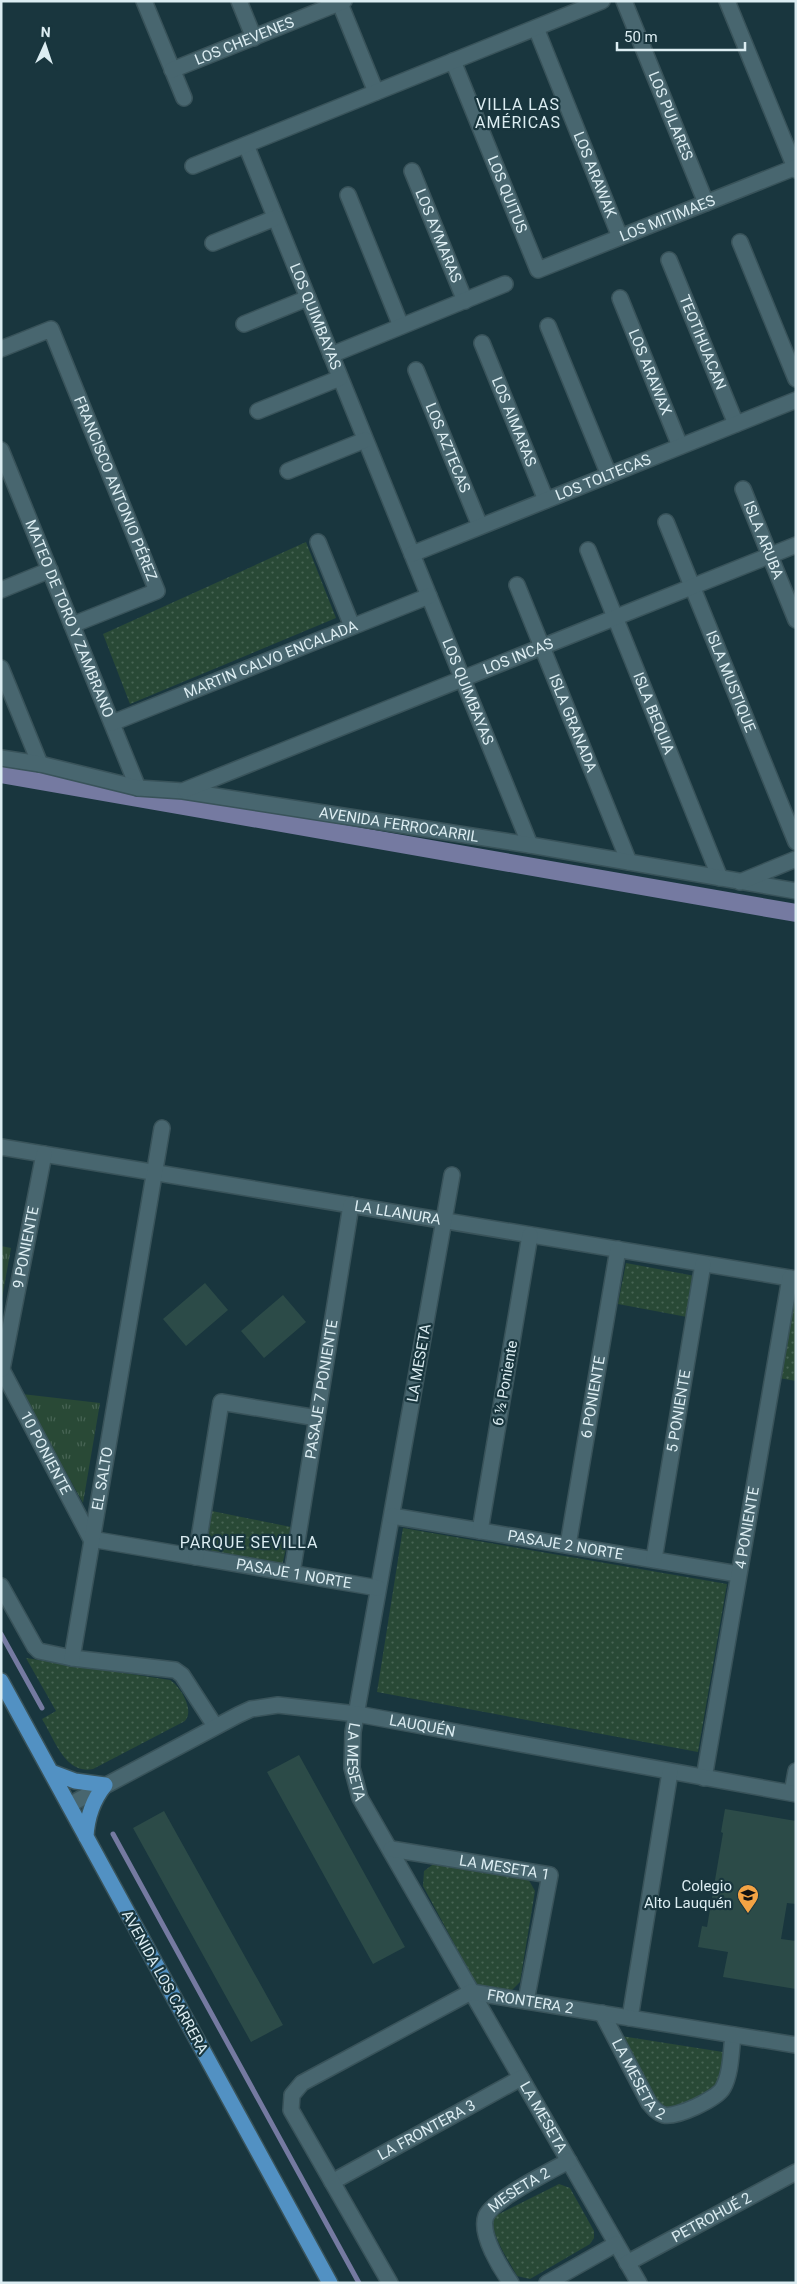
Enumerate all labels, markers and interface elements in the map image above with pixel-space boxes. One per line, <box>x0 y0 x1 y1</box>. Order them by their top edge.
street label: LOS CHEVENES <box>192 13 297 69</box>
north arrow <box>20 20 70 70</box>
scale bar <box>617 20 744 52</box>
text: N <box>40 24 51 40</box>
text: 50 m <box>624 28 658 46</box>
street label: LOS PULARES <box>645 69 697 163</box>
district label: VILLA LAS AMÉRICAS <box>475 95 561 132</box>
street label: LOS ARAWAK <box>570 129 620 221</box>
street label: LOS QUITUS <box>483 153 531 236</box>
street label: LOS AYMARAS <box>411 186 466 285</box>
street label: LOS MITIMAES <box>617 191 718 245</box>
street label: LOS QUIMBAYAS <box>286 261 345 372</box>
street label: TEOTIHUACAN <box>675 292 730 393</box>
street label: LOS ARAWAX <box>625 327 676 418</box>
street label: LOS AIMARAS <box>488 374 540 469</box>
street label: FRANCISCO ANTONIO PÉREZ <box>70 394 161 584</box>
street label: LOS AZTECAS <box>421 400 474 495</box>
street label: LOS TOLTECAS <box>553 450 654 505</box>
street label: ISLA ARUBA <box>740 498 788 582</box>
street label: MATEO DE TORO Y ZAMBRANO <box>21 517 118 720</box>
street label: MARTIN CALVO ENCALADA <box>181 617 360 702</box>
street label: ISLA MUSTIQUE <box>702 628 760 735</box>
street label: LOS INCAS <box>481 634 556 678</box>
street label: LOS QUIMBAYAS <box>438 636 497 748</box>
street label: ISLA BEQUIA <box>629 670 678 757</box>
street label: ISLA GRANADA <box>545 671 601 775</box>
street label: AVENIDA FERROCARRIL <box>318 803 480 846</box>
street label: LA LLANURA <box>353 1197 442 1229</box>
street label: 9 PONIENTE <box>9 1204 43 1290</box>
street label: PASAJE 7 PONIENTE <box>301 1318 342 1460</box>
street label: LA MESETA <box>403 1322 435 1404</box>
street label: 6 ½ Poniente <box>489 1339 521 1427</box>
street label: 6 PONIENTE <box>577 1354 609 1440</box>
street label: 5 PONIENTE <box>663 1368 694 1454</box>
street label: 10 PONIENTE <box>16 1408 75 1498</box>
street label: EL SALTO <box>88 1445 117 1512</box>
street label: 4 PONIENTE <box>731 1485 763 1570</box>
street label: PASAJE 2 NORTE <box>506 1527 625 1564</box>
district label: PARQUE SEVILLA <box>180 1533 318 1552</box>
street label: PASAJE 1 NORTE <box>235 1555 353 1592</box>
street label: LAUQUÉN <box>388 1711 457 1741</box>
street label: LA MESETA <box>343 1721 369 1803</box>
street label: LA MESETA 1 <box>458 1851 551 1884</box>
place label: Colegio Alto Lauquén <box>644 1877 732 1912</box>
school or university icon: Colegio Alto Lauquén <box>736 1883 760 1914</box>
street label: AVENIDA LOS CARRERA <box>118 1907 212 2057</box>
street label: FRONTERA 2 <box>486 1986 575 2018</box>
street label: LA MESETA 2 <box>608 2036 668 2124</box>
street label: LA MESETA <box>516 2078 571 2156</box>
street label: LA FRONTERA 3 <box>375 2096 479 2164</box>
street label: MESETA 2 <box>484 2164 553 2216</box>
street label: PETROHUÉ 2 <box>669 2189 754 2246</box>

